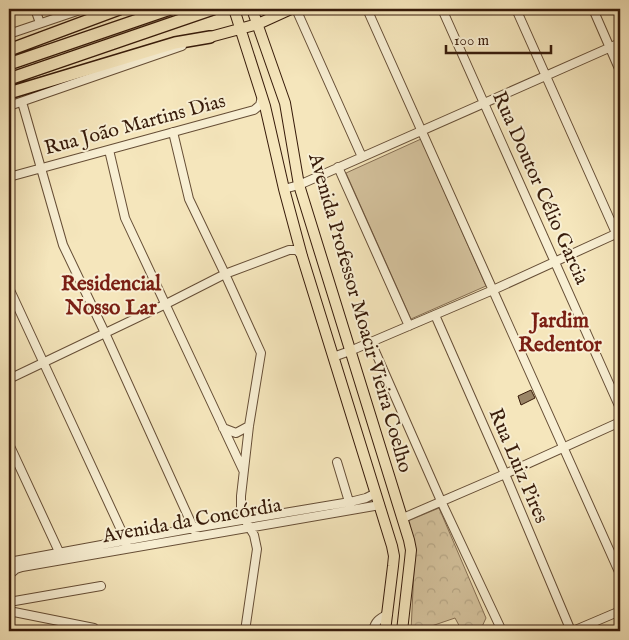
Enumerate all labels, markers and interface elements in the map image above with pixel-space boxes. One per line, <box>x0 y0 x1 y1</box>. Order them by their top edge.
scale bar <box>446 22 552 54</box>
text: 100 m <box>454 31 490 50</box>
street label: Rua Doutor Célio Garcia <box>486 88 594 289</box>
street label: Rua João Martins Dias <box>42 89 228 161</box>
street label: Avenida Professor Moacir Vieira Coelho <box>302 149 418 476</box>
district label: Residencial Nosso Lar <box>61 271 162 322</box>
district label: Jardim Redentor <box>518 308 602 359</box>
street label: Rua Luiz Pires <box>483 405 553 527</box>
street label: Avenida da Concórdia <box>100 493 284 549</box>

